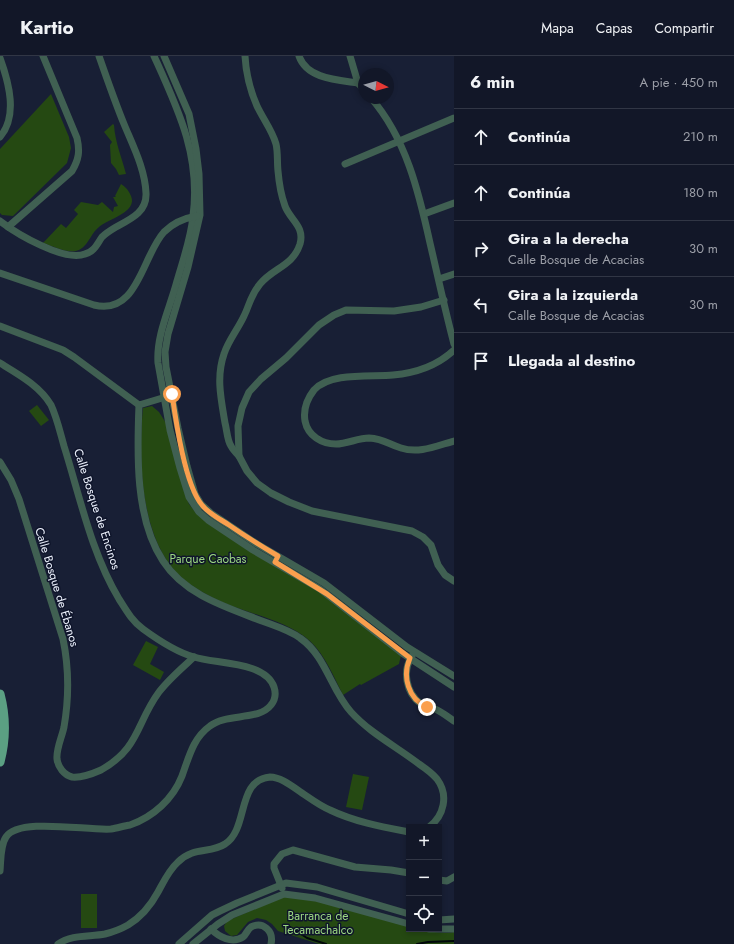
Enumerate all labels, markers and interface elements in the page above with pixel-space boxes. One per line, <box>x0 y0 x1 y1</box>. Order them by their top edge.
text: Kartio <box>20 14 74 41</box>
text: Mapa <box>541 18 574 38</box>
text: Capas <box>596 18 633 38</box>
text: Compartir <box>655 18 714 38</box>
north arrow <box>358 68 394 104</box>
text: 6 min <box>470 70 515 94</box>
text: A pie · 450 m <box>640 73 718 92</box>
icon: ahead <box>470 126 492 148</box>
text: Continúa <box>508 126 570 148</box>
text: 210 m <box>683 127 718 146</box>
icon: ahead <box>470 182 492 204</box>
text: Continúa <box>508 182 570 204</box>
text: 180 m <box>683 183 718 202</box>
text: Gira a la derecha <box>508 228 629 250</box>
icon: right <box>470 238 492 260</box>
text: 30 m <box>689 239 718 258</box>
text: Calle Bosque de Acacias <box>508 250 644 269</box>
text: Gira a la izquierda <box>508 284 638 306</box>
icon: left <box>470 294 492 316</box>
text: 30 m <box>689 295 718 314</box>
text: Calle Bosque de Acacias <box>508 306 644 325</box>
icon: arrive <box>470 350 492 372</box>
text: Llegada al destino <box>508 350 635 372</box>
route start <box>163 385 181 403</box>
street label: Calle Bosque de Encinos <box>69 446 125 572</box>
street label: Calle Bosque de Ébanos <box>30 525 84 649</box>
park label: Parque Caobas <box>170 550 247 568</box>
route end <box>418 698 436 716</box>
map controls <box>406 824 442 932</box>
button: + <box>406 824 442 860</box>
button: − <box>406 860 442 896</box>
button: locate <box>406 896 442 932</box>
park label: Barranca de Tecamachalco <box>283 907 353 939</box>

